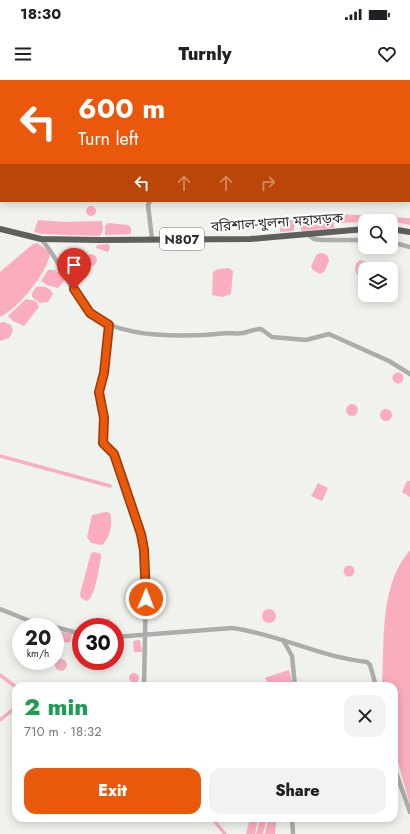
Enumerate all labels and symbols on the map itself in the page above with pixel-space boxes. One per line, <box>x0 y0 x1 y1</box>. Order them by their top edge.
street label: বরিশাল-খুলনা মহাসড়ক <box>209 207 344 237</box>
road number: N807 <box>160 228 204 250</box>
pin <box>57 248 91 289</box>
position arrow <box>125 578 167 620</box>
speed limit sign: 30 <box>72 618 124 670</box>

